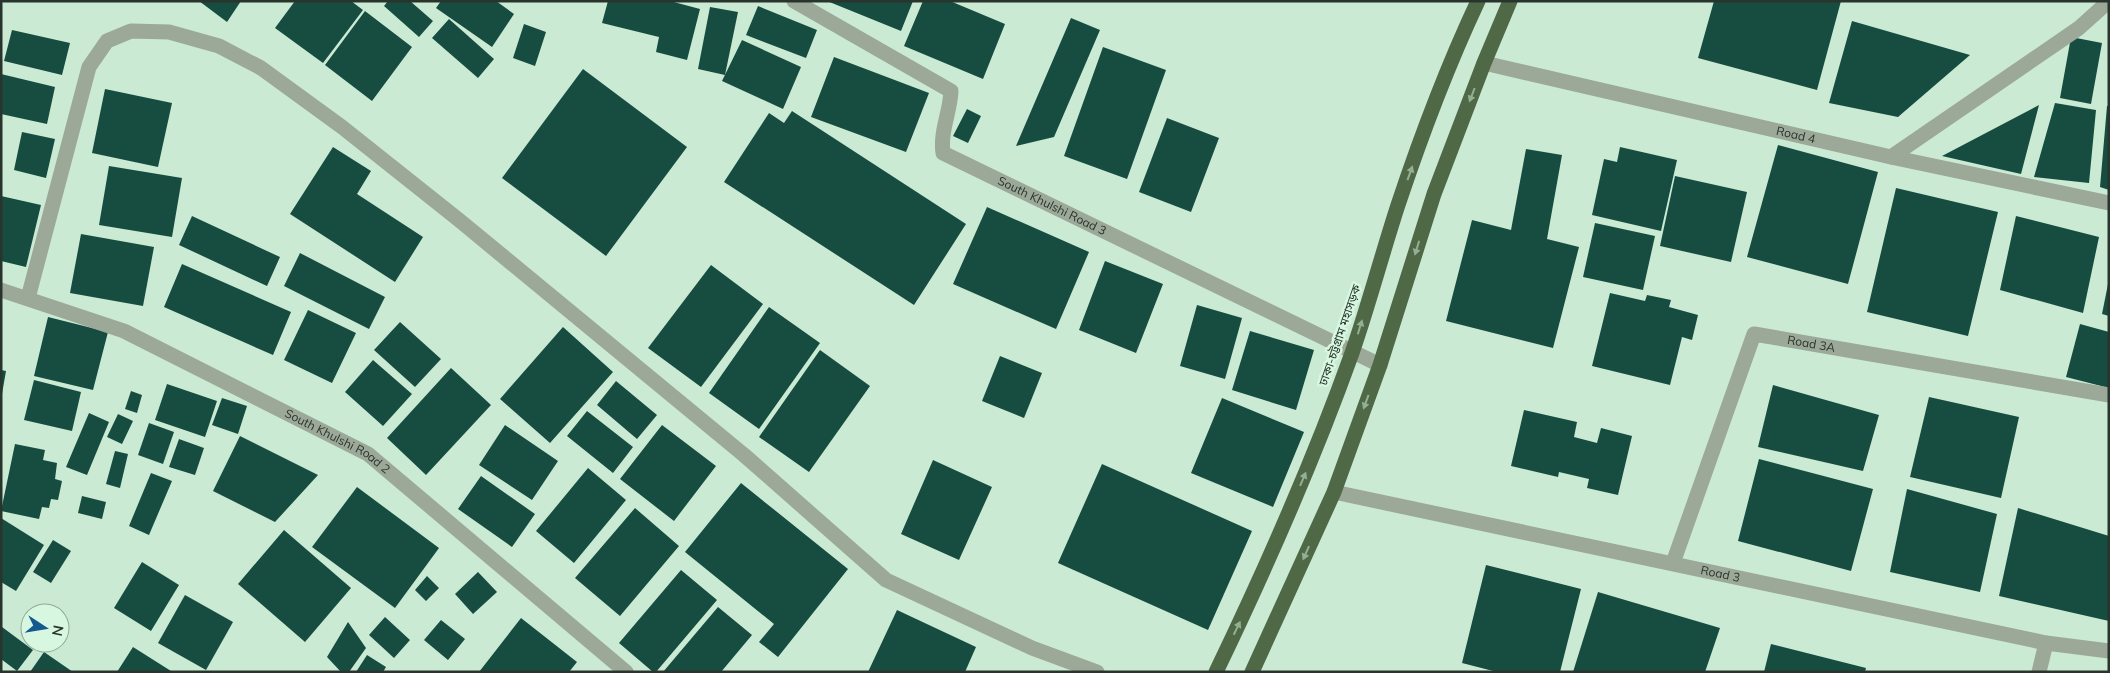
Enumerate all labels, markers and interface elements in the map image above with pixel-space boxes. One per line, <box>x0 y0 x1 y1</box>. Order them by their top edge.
one-way arrow <box>1467 88 1475 102</box>
street label: Road 4 <box>1775 123 1817 146</box>
one-way arrow <box>1407 165 1414 180</box>
street label: South Khulshi Road 3 <box>996 173 1109 238</box>
one-way arrow <box>1412 240 1420 255</box>
street label: ঢাকা-চট্টগ্রাম মহাসড়ক <box>1315 282 1364 388</box>
one-way arrow <box>1357 320 1364 335</box>
street label: Road 3A <box>1786 332 1837 355</box>
one-way arrow <box>1362 395 1370 410</box>
street label: South Khulshi Road 2 <box>282 405 393 476</box>
one-way arrow <box>1300 472 1308 487</box>
one-way arrow <box>1302 546 1310 560</box>
street label: Road 3 <box>1699 562 1742 585</box>
north arrow <box>20 603 70 653</box>
one-way arrow <box>1234 621 1242 635</box>
text: N <box>48 624 68 638</box>

